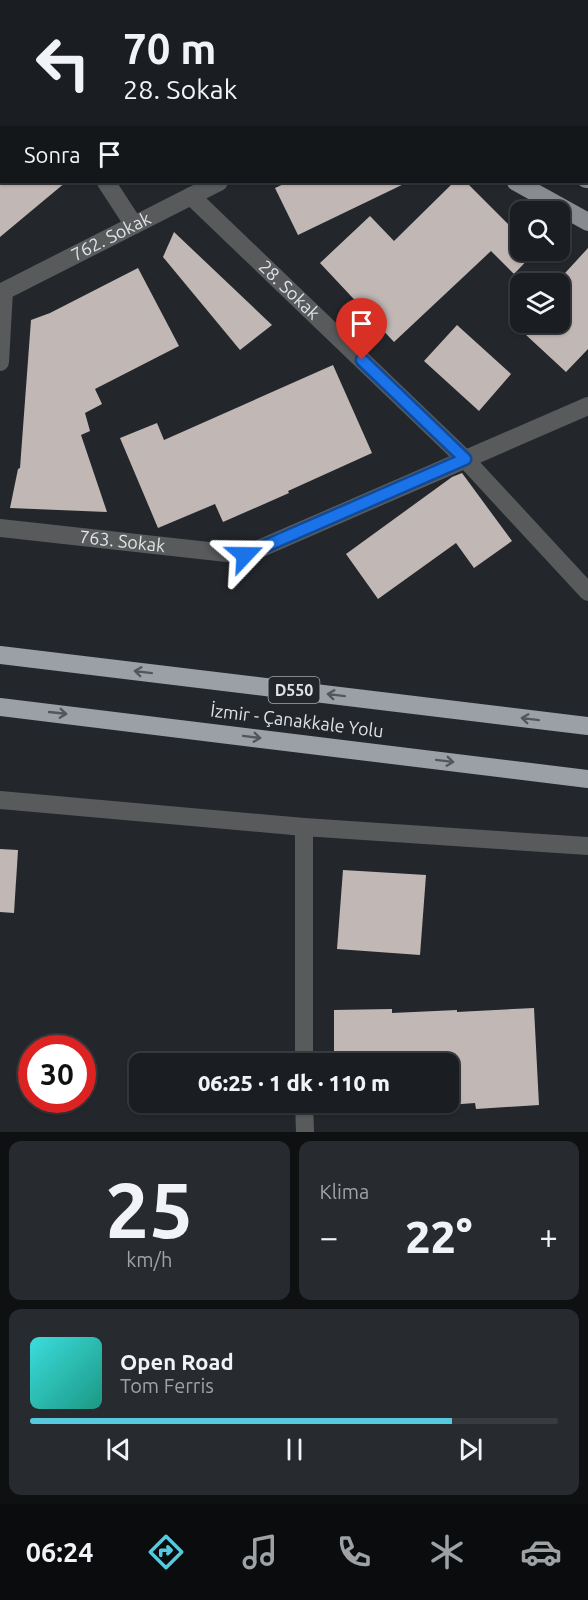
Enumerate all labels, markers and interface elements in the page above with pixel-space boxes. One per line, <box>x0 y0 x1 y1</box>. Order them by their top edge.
icon: left <box>24 24 102 102</box>
text: 70 m <box>123 25 217 72</box>
text: 28. Sokak <box>123 74 237 104</box>
icon: arrive <box>93 138 126 171</box>
text: Sonra <box>24 142 81 167</box>
map controls <box>510 201 570 333</box>
button: search <box>510 201 570 261</box>
street label: 762. Sokak <box>68 207 154 264</box>
street label: 28. Sokak <box>255 256 324 323</box>
button: layers <box>510 273 570 333</box>
pin <box>336 298 387 360</box>
icon: arrive <box>345 307 378 340</box>
position arrow <box>213 523 277 587</box>
street label: 763. Sokak <box>78 526 166 555</box>
one-way arrow <box>133 666 153 677</box>
road number: D550 <box>268 677 320 703</box>
one-way arrow <box>327 690 347 701</box>
street label: İzmir - Çanakkale Yolu <box>209 699 385 741</box>
one-way arrow <box>48 708 68 719</box>
one-way arrow <box>521 713 540 724</box>
one-way arrow <box>241 732 261 743</box>
one-way arrow <box>435 756 455 767</box>
speed limit sign: 30 <box>18 1035 96 1113</box>
text: 06:25 · 1 dk · 110 m <box>198 1070 390 1095</box>
text: 25 <box>105 1165 193 1253</box>
text: Klima <box>320 1180 369 1203</box>
text: 22° <box>405 1211 472 1262</box>
text: − <box>320 1218 338 1255</box>
text: + <box>539 1218 558 1255</box>
text: km/h <box>126 1248 172 1271</box>
text: Open Road <box>120 1349 234 1374</box>
text: Tom Ferris <box>120 1374 214 1397</box>
icon: previous <box>102 1433 135 1466</box>
icon: pause <box>278 1433 311 1466</box>
icon: next <box>454 1433 487 1466</box>
icon: directions <box>145 1531 187 1573</box>
icon: music <box>239 1531 281 1573</box>
icon: phone <box>333 1531 375 1573</box>
icon: climate <box>426 1531 468 1573</box>
icon: car <box>520 1531 562 1573</box>
text: 06:24 <box>26 1537 93 1567</box>

